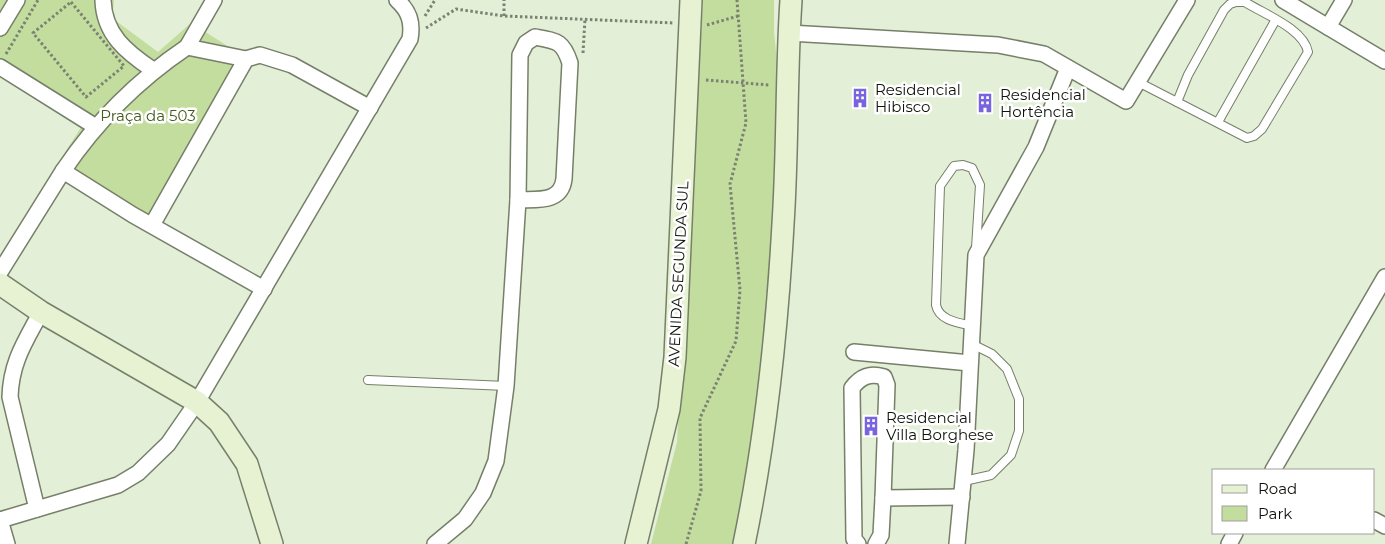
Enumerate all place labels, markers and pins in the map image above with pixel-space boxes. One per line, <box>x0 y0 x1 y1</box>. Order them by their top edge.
place label: Residencial Hibisco <box>875 80 961 116</box>
place label: Residencial Hortência <box>1000 85 1086 121</box>
building icon: Residencial Hibisco <box>849 87 871 109</box>
building icon: Residencial Hortência <box>974 92 996 114</box>
place label: Residencial Villa Borghese <box>886 408 994 444</box>
building icon: Residencial Villa Borghese <box>860 415 882 437</box>

